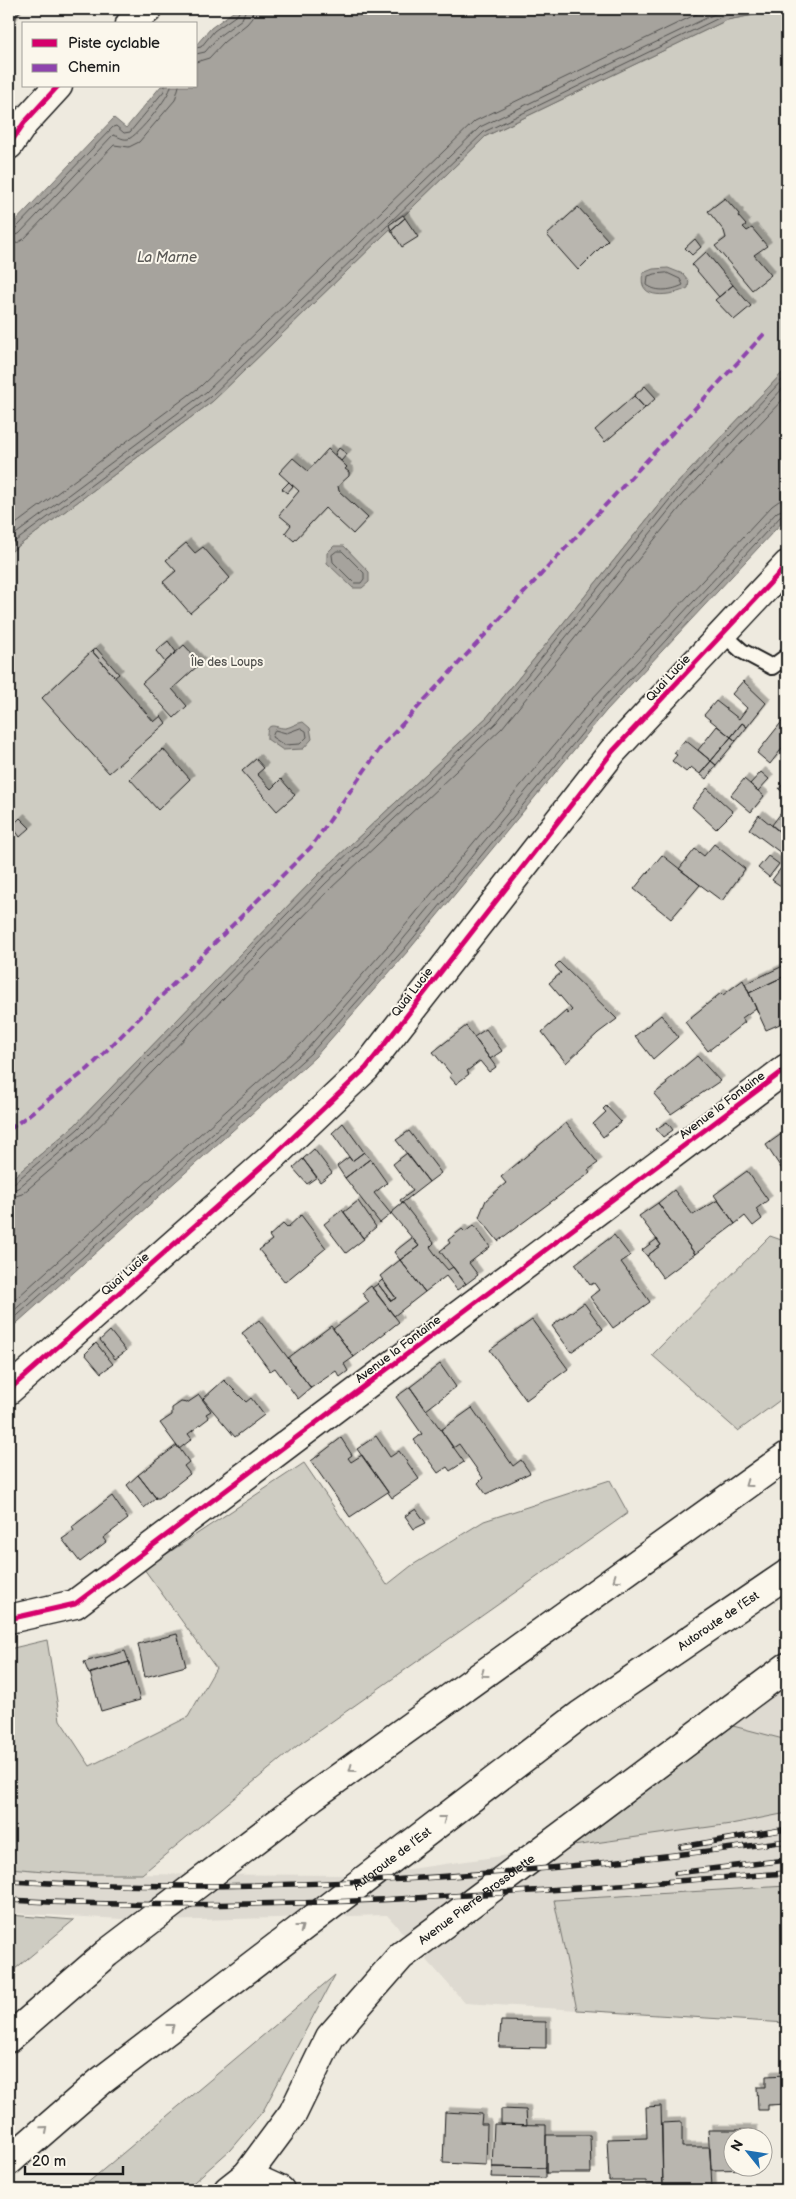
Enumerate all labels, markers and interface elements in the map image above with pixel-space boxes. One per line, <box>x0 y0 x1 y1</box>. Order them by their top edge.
legend <box>22 22 198 88</box>
text: Piste cyclable <box>68 34 160 53</box>
text: Chemin <box>68 58 120 77</box>
water label: La Marne <box>137 249 197 266</box>
street label: Quai Lucie <box>643 652 694 705</box>
park label: Île des Loups <box>190 654 263 670</box>
street label: Quai Lucie <box>388 965 436 1020</box>
street label: Avenue la Fontaine <box>677 1068 768 1142</box>
street label: Quai Lucie <box>98 1249 152 1299</box>
street label: Avenue la Fontaine <box>353 1312 444 1386</box>
one-way arrow <box>744 1478 754 1487</box>
one-way arrow <box>613 1574 622 1582</box>
street label: Autoroute de l’Est <box>675 1588 762 1654</box>
one-way arrow <box>480 1668 490 1677</box>
one-way arrow <box>348 1763 358 1772</box>
one-way arrow <box>438 1815 447 1824</box>
street label: Autoroute de l’Est <box>350 1824 435 1894</box>
street label: Avenue Pierre Brossolette <box>416 1851 538 1948</box>
one-way arrow <box>295 1925 304 1934</box>
one-way arrow <box>165 2024 175 2033</box>
one-way arrow <box>40 2126 49 2135</box>
north arrow <box>724 2126 774 2176</box>
text: N <box>727 2137 747 2155</box>
scale bar <box>25 2144 122 2176</box>
text: 20 m <box>32 2152 66 2171</box>

